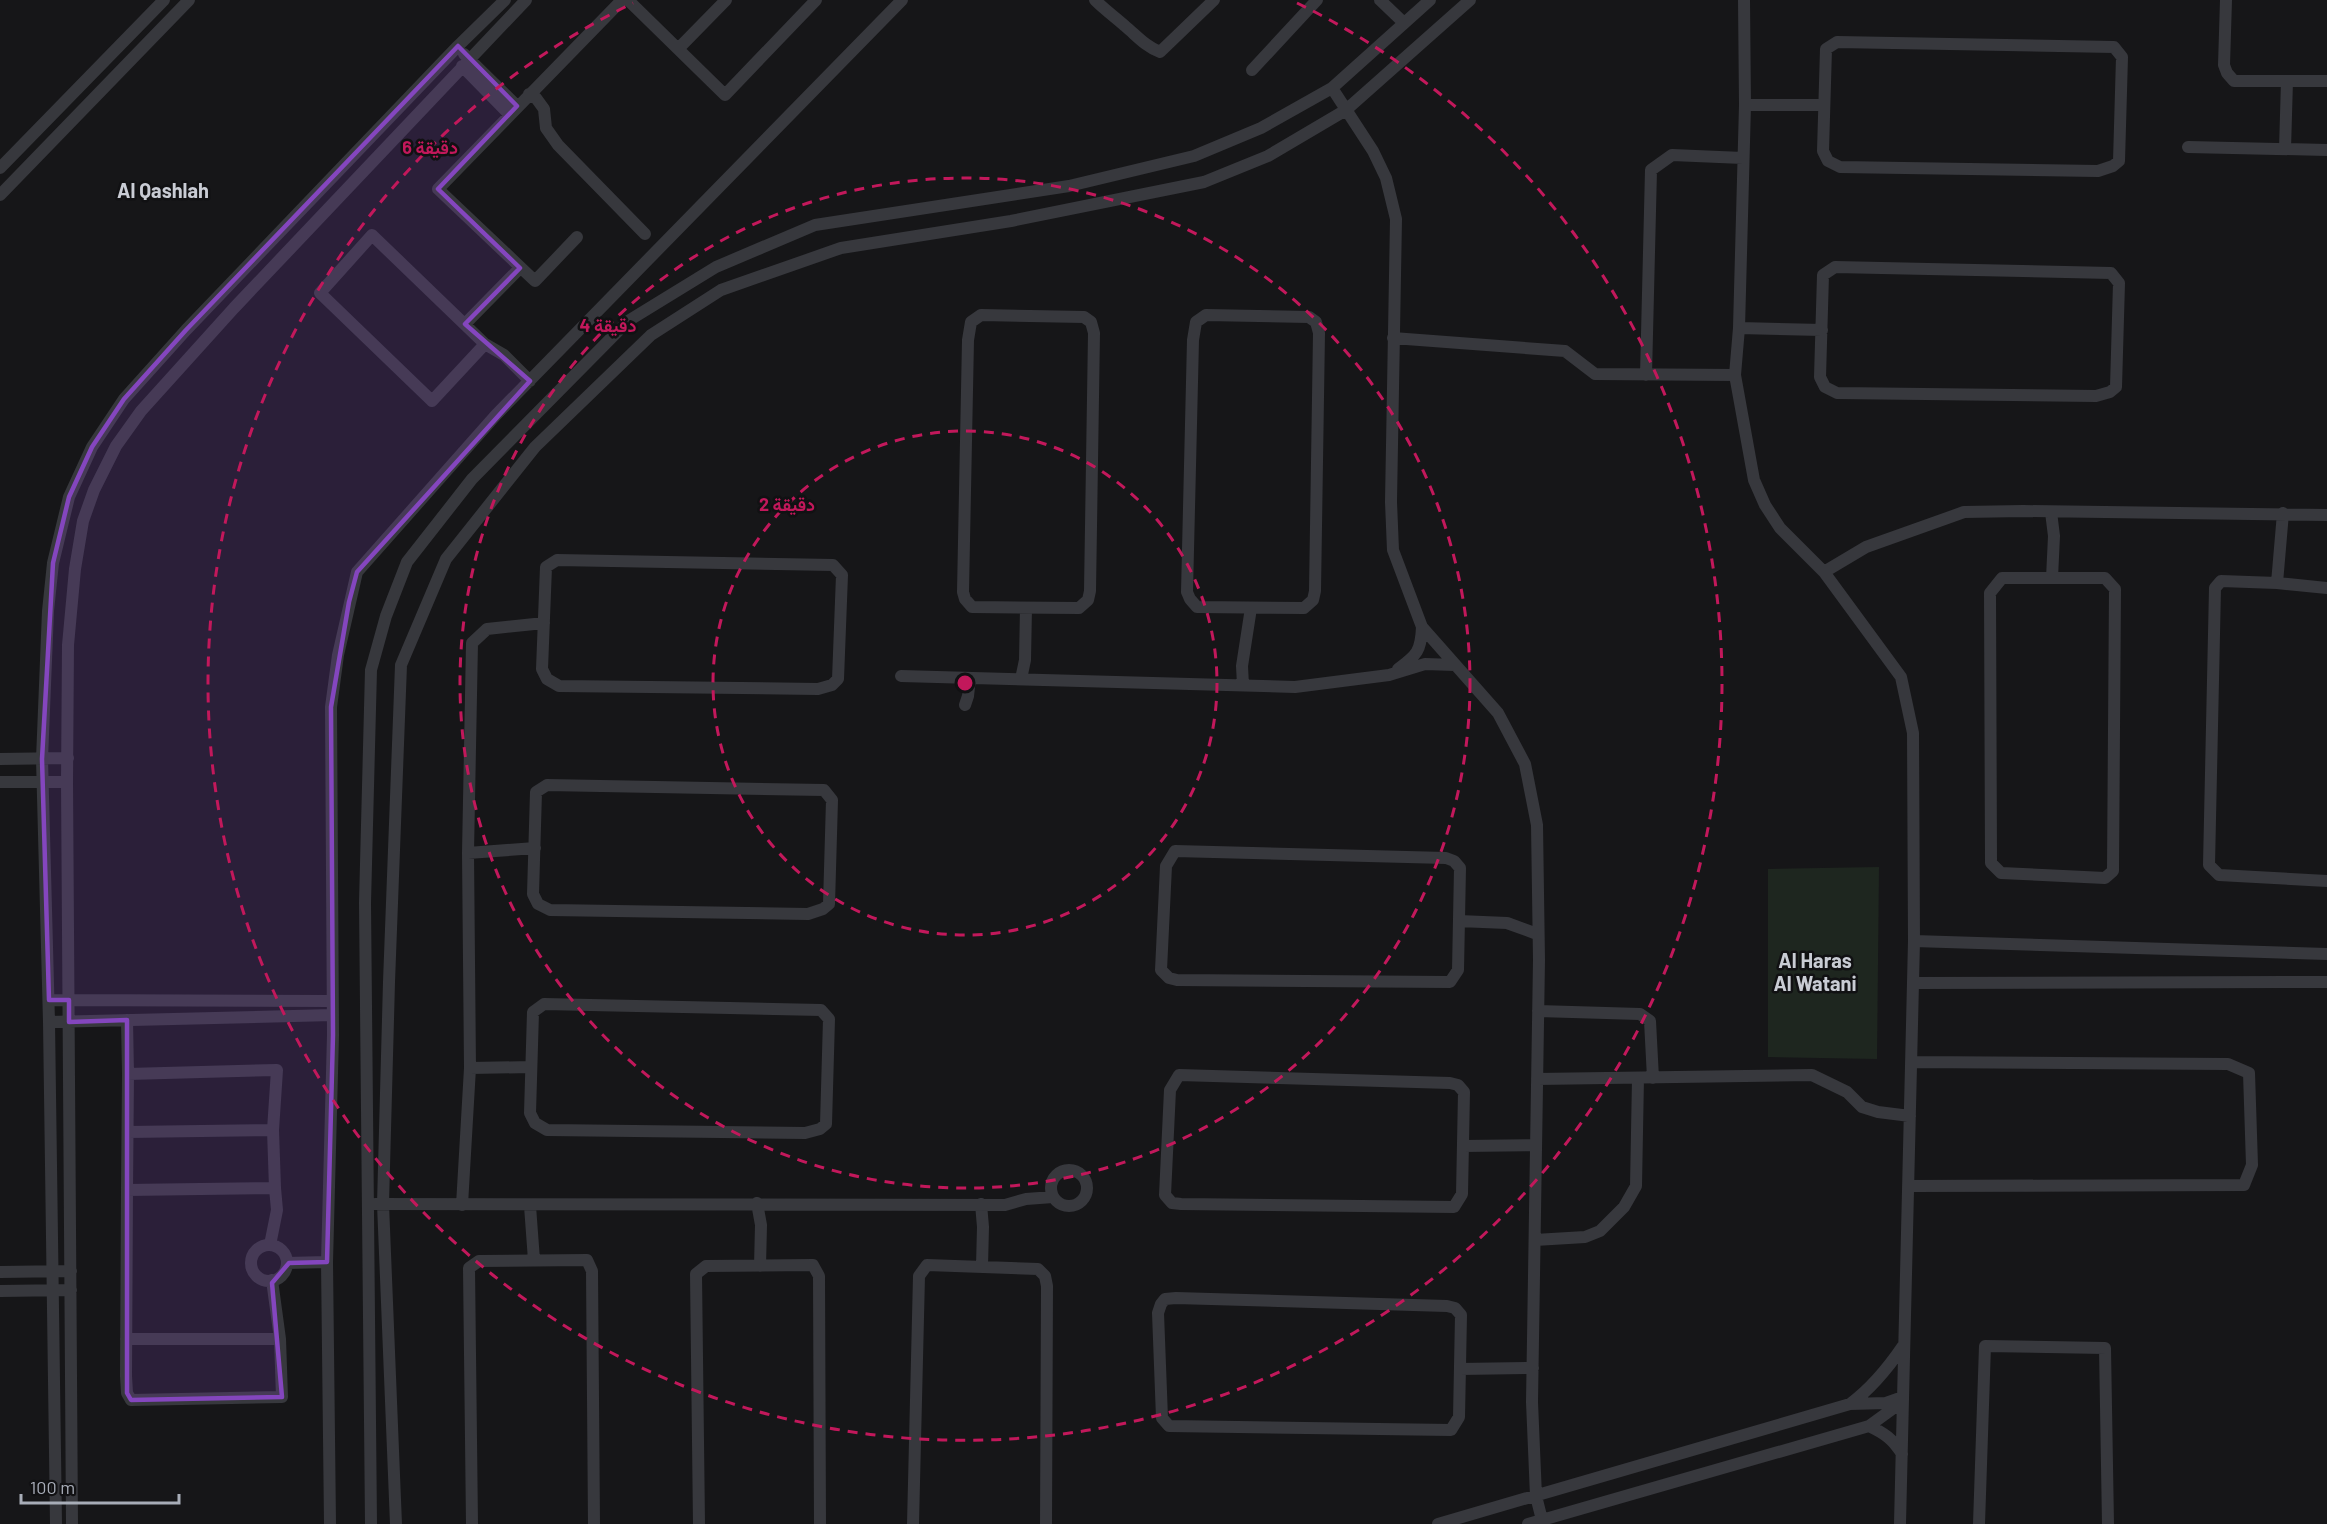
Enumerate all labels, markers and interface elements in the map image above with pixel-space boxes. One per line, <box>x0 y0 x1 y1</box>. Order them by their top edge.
text: 6 دقيقة <box>402 136 458 159</box>
district label: Al Qashlah <box>117 178 209 202</box>
text: 4 دقيقة <box>580 314 636 337</box>
text: 2 دقيقة <box>759 493 815 516</box>
centre of rings <box>955 673 975 693</box>
district label: Al Haras Al Watani <box>1773 948 1857 995</box>
scale bar <box>21 1467 178 1505</box>
text: 100 m <box>30 1476 75 1498</box>

